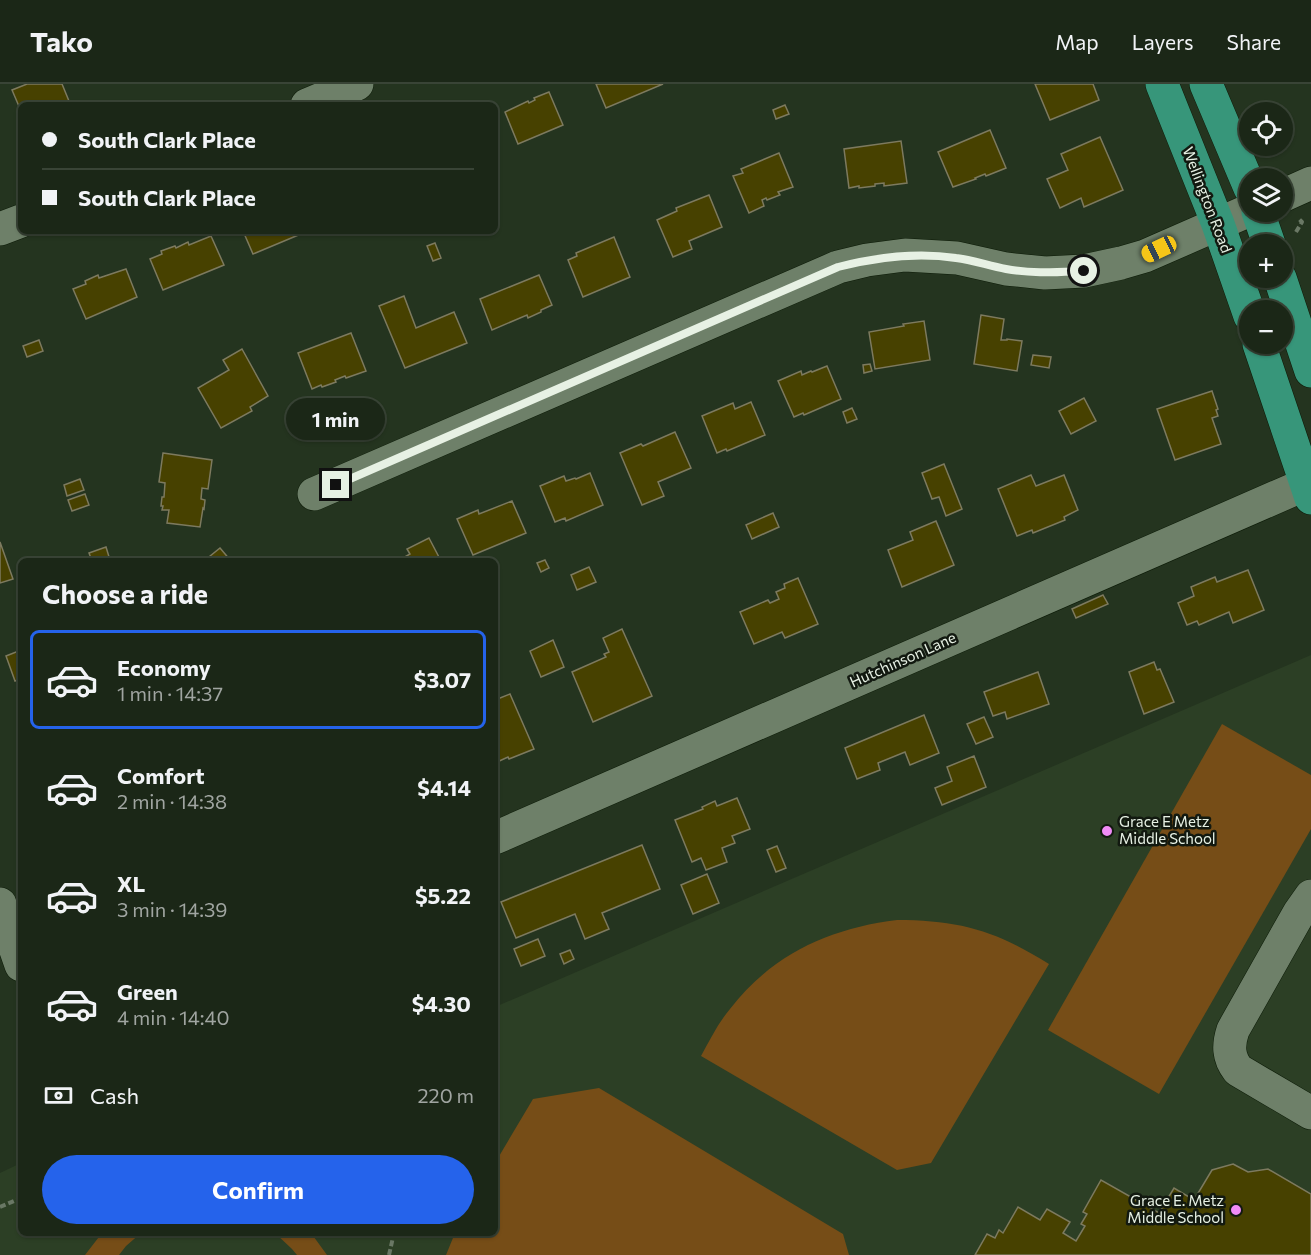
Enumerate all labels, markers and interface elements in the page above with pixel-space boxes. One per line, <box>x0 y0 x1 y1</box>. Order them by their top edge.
text: Tako <box>30 24 93 58</box>
text: Map <box>1055 29 1099 54</box>
text: Layers <box>1132 29 1194 54</box>
text: Share <box>1227 29 1281 54</box>
map controls <box>1239 102 1293 354</box>
button: locate <box>1239 102 1293 156</box>
text: South Clark Place <box>78 126 256 153</box>
street label: Wellington Road <box>1179 144 1236 255</box>
button: layers <box>1239 168 1293 222</box>
text: South Clark Place <box>78 184 256 211</box>
car <box>1139 233 1179 265</box>
button: + <box>1239 234 1293 288</box>
route start <box>1070 257 1097 284</box>
button: − <box>1239 300 1293 354</box>
callout: 1 min <box>286 398 386 440</box>
text: 1 min <box>312 407 359 431</box>
route end <box>322 471 349 498</box>
text: Choose a ride <box>42 577 208 610</box>
street label: Hutchinson Lane <box>847 628 959 691</box>
icon: car <box>45 653 99 707</box>
text: Economy <box>117 654 211 681</box>
text: $3.07 <box>414 666 471 693</box>
text: 1 min · 14:37 <box>117 681 223 705</box>
icon: car <box>45 761 99 815</box>
text: Comfort <box>117 762 205 789</box>
text: $4.14 <box>417 774 471 801</box>
text: 2 min · 14:38 <box>117 789 227 813</box>
place label: Grace E Metz Middle School <box>1119 812 1216 847</box>
marker: Grace E Metz Middle School <box>1100 824 1114 838</box>
icon: car <box>45 869 99 923</box>
text: XL <box>117 870 145 897</box>
text: $5.22 <box>415 882 471 909</box>
text: 3 min · 14:39 <box>117 897 228 921</box>
icon: car <box>45 977 99 1031</box>
text: Green <box>117 978 178 1005</box>
text: $4.30 <box>412 990 471 1017</box>
text: 4 min · 14:40 <box>117 1005 230 1029</box>
icon: cash <box>42 1079 75 1112</box>
text: Cash <box>90 1082 139 1109</box>
text: 220 m <box>418 1083 474 1107</box>
button: Confirm <box>42 1155 474 1224</box>
place label: Grace E. Metz Middle School <box>1127 1191 1224 1226</box>
marker: Grace E. Metz Middle School <box>1229 1203 1243 1217</box>

